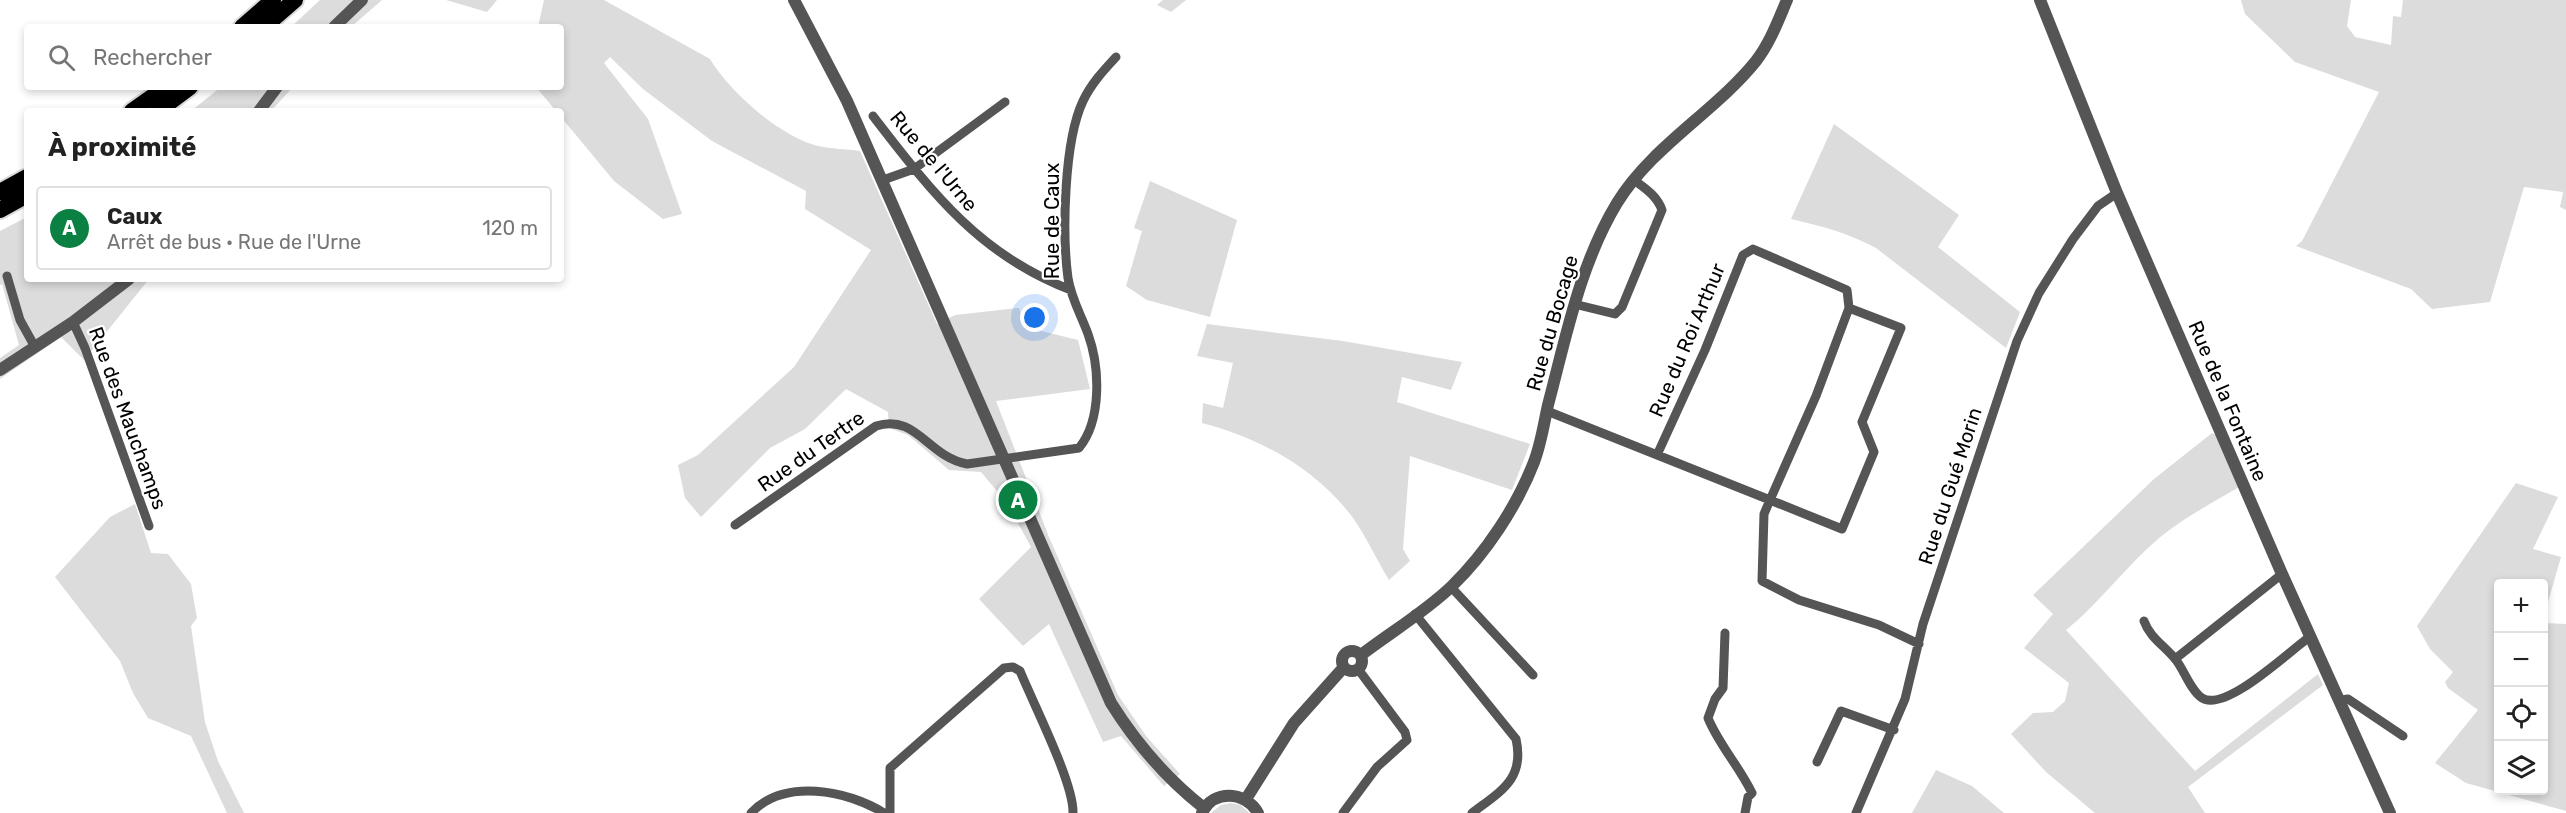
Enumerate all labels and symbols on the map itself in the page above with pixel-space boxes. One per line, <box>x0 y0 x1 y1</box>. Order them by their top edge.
street label: Rue de l'Urne <box>885 106 983 216</box>
street label: Rue de Caux <box>1040 163 1064 279</box>
street label: Rue du Bocage <box>1521 252 1583 394</box>
street label: Rue du Roi Arthur <box>1644 259 1730 420</box>
your location <box>1020 303 1049 332</box>
street label: Rue de la Fontaine <box>2183 317 2273 485</box>
street label: Rue des Mauchamps <box>84 323 172 513</box>
street label: Rue du Gué Morin <box>1913 404 1987 568</box>
street label: Rue du Tertre <box>753 405 869 497</box>
pin: A <box>998 478 1038 522</box>

